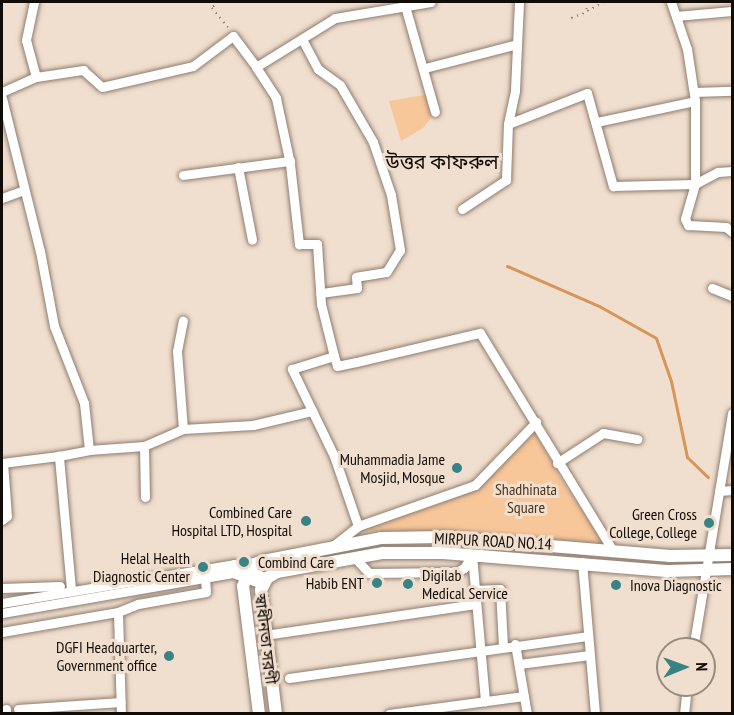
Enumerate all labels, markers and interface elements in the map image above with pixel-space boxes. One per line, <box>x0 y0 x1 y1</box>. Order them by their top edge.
district label: উত্তর কাফরুল <box>385 150 499 174</box>
place label: Muhammadia Jame Mosjid, Mosque <box>340 449 445 487</box>
marker: Muhammadia Jame Mosjid, Mosque <box>450 461 464 475</box>
park label: Shadhinata Square <box>495 479 557 517</box>
place label: Combined Care Hospital LTD, Hospital <box>170 502 292 540</box>
place label: Green Cross College, College <box>608 504 697 542</box>
marker: Combined Care Hospital LTD, Hospital <box>297 512 315 530</box>
marker: Green Cross College, College <box>702 516 716 530</box>
street label: MIRPUR ROAD NO.14 <box>434 528 552 554</box>
place label: Helal Health Diagnostic Center <box>93 548 190 586</box>
place label: Combind Care <box>258 552 334 572</box>
marker: Combind Care <box>235 553 253 571</box>
marker: Helal Health Diagnostic Center <box>194 558 212 576</box>
place label: Digilab Medical Service <box>422 565 508 603</box>
place label: Habib ENT <box>306 573 364 593</box>
marker: Habib ENT <box>368 574 386 592</box>
marker: Digilab Medical Service <box>399 575 417 593</box>
place label: Inova Diagnostic <box>630 575 722 595</box>
marker: Inova Diagnostic <box>607 576 625 594</box>
street label: স্বাধীনতা সরণী <box>251 593 281 685</box>
place label: DGFI Headquarter, Government office <box>56 637 157 675</box>
north arrow <box>656 637 716 697</box>
marker: DGFI Headquarter, Government office <box>162 649 176 663</box>
text: N <box>692 662 712 671</box>

